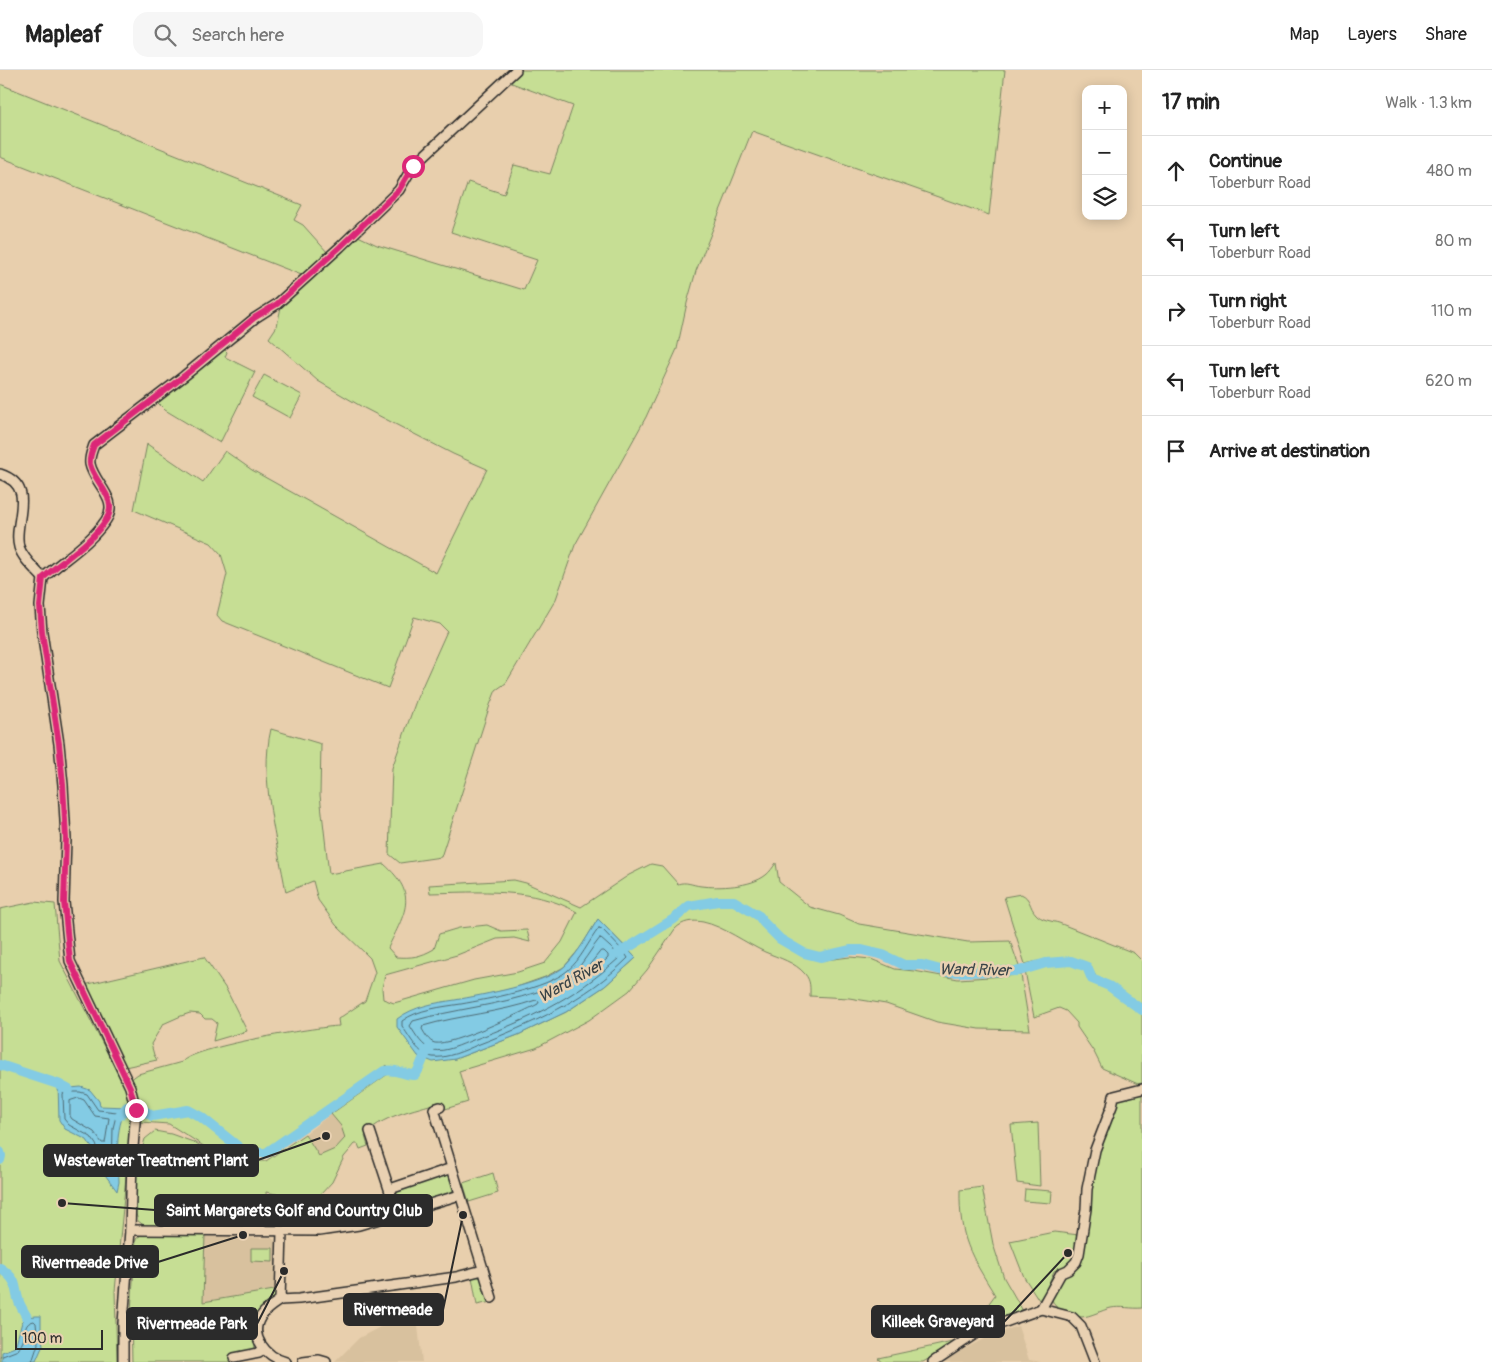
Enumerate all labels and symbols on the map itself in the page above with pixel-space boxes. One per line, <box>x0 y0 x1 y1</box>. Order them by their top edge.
route start <box>402 155 425 178</box>
water label: Ward River <box>535 954 609 1007</box>
water label: Ward River <box>939 959 1013 981</box>
route end <box>125 1099 148 1122</box>
callout: Wastewater Treatment Plant <box>44 1145 258 1176</box>
text: Wastewater Treatment Plant <box>54 1151 249 1171</box>
callout: Saint Margarets Golf and Country Club <box>155 1195 432 1226</box>
text: Saint Margarets Golf and Country Club <box>166 1201 422 1221</box>
callout: Rivermeade Drive <box>22 1246 158 1277</box>
text: Rivermeade Drive <box>32 1253 149 1273</box>
callout: Rivermeade <box>344 1294 443 1325</box>
text: Rivermeade <box>354 1300 434 1320</box>
callout: Killeek Graveyard <box>872 1306 1004 1337</box>
callout: Rivermeade Park <box>127 1308 257 1339</box>
text: Killeek Graveyard <box>882 1312 994 1332</box>
text: Rivermeade Park <box>137 1314 247 1334</box>
scale bar <box>15 1327 102 1350</box>

